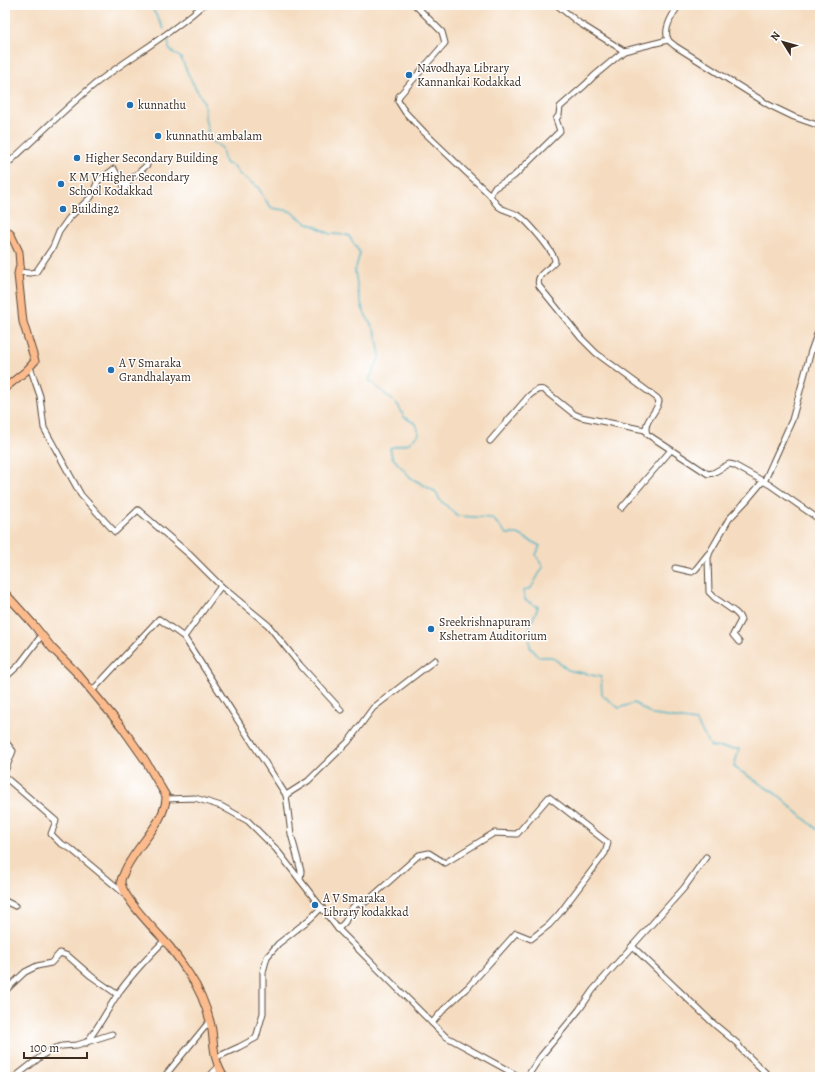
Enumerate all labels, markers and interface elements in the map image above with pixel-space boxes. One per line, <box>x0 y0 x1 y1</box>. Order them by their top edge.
north arrow <box>763 22 803 62</box>
text: N <box>767 29 784 44</box>
place label: Navodhaya Library Kannankai Kodakkad <box>417 60 522 90</box>
marker: Navodhaya Library Kannankai Kodakkad <box>404 70 414 80</box>
place label: kunnathu <box>138 97 187 113</box>
marker: kunnathu <box>125 100 135 110</box>
place label: kunnathu ambalam <box>166 128 262 144</box>
marker: kunnathu ambalam <box>153 131 163 141</box>
place label: Higher Secondary Building <box>85 150 218 166</box>
marker: Higher Secondary Building <box>72 153 82 163</box>
place label: K M V Higher Secondary School Kodakkad <box>69 169 190 199</box>
marker: K M V Higher Secondary School Kodakkad <box>56 179 66 189</box>
place label: Building2 <box>71 201 119 217</box>
marker: Building2 <box>58 204 68 214</box>
place label: A V Smaraka Grandhalayam <box>118 355 191 385</box>
marker: A V Smaraka Grandhalayam <box>106 365 116 375</box>
place label: Sreekrishnapuram Kshetram Auditorium <box>439 614 547 644</box>
marker: Sreekrishnapuram Kshetram Auditorium <box>426 624 436 634</box>
place label: A V Smaraka Library kodakkad <box>322 890 409 920</box>
marker: A V Smaraka Library kodakkad <box>310 900 320 910</box>
scale bar <box>24 1034 87 1060</box>
text: 100 m <box>30 1040 59 1056</box>

